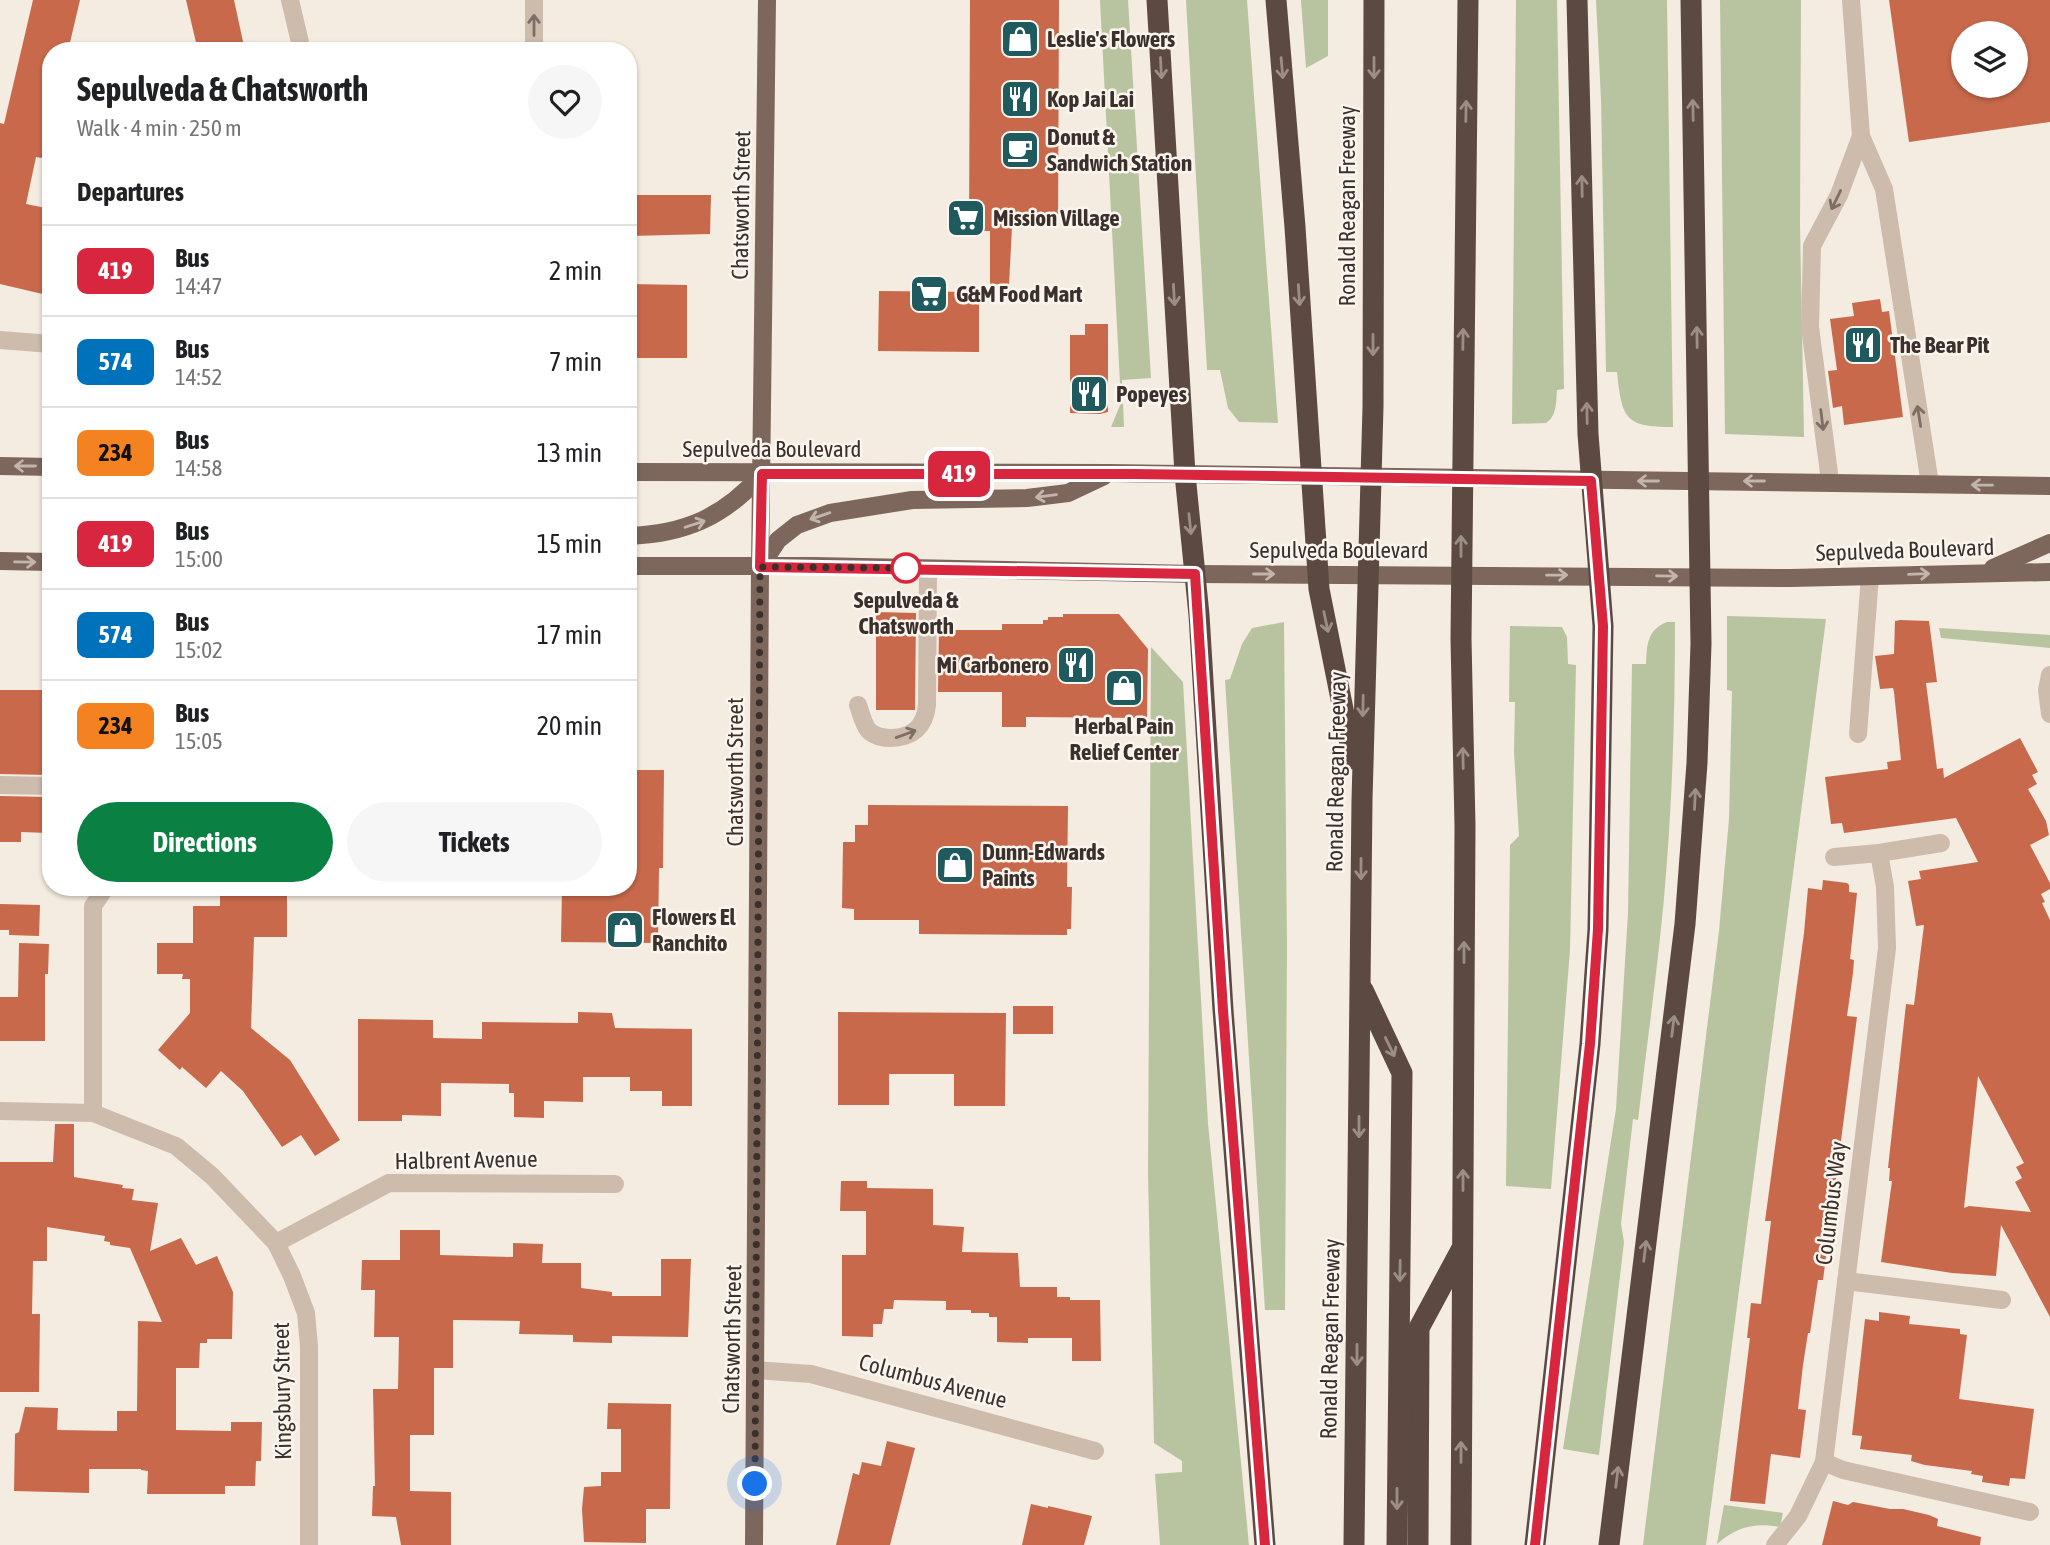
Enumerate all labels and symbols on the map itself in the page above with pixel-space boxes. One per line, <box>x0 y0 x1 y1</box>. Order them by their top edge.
one-way arrow <box>527 14 541 37</box>
shop icon: Leslie's Flowers <box>999 18 1041 60</box>
place label: Leslie's Flowers <box>1047 26 1175 52</box>
one-way arrow <box>1154 56 1167 79</box>
one-way arrow <box>1276 56 1289 79</box>
one-way arrow <box>1367 56 1381 79</box>
restaurant icon: Kop Jai Lai <box>999 78 1041 120</box>
place label: Kop Jai Lai <box>1047 86 1134 112</box>
one-way arrow <box>1686 99 1700 122</box>
one-way arrow <box>1459 100 1473 123</box>
street label: Ronald Reagan Freeway <box>1334 106 1360 306</box>
place label: Donut & Sandwich Station <box>1047 124 1192 176</box>
cafe icon: Donut & Sandwich Station <box>999 129 1041 171</box>
street label: Chatsworth Street <box>727 130 755 280</box>
one-way arrow <box>1575 174 1589 197</box>
one-way arrow <box>1829 189 1842 210</box>
supermarket icon: Mission Village <box>945 197 987 239</box>
place label: Mission Village <box>993 205 1120 231</box>
supermarket icon: G&M Food Mart <box>908 273 950 315</box>
place label: G&M Food Mart <box>956 281 1083 307</box>
one-way arrow <box>1168 283 1181 306</box>
one-way arrow <box>1293 283 1306 306</box>
restaurant icon: The Bear Pit <box>1842 324 1884 366</box>
one-way arrow <box>1690 326 1703 349</box>
one-way arrow <box>1456 328 1470 351</box>
place label: The Bear Pit <box>1890 332 1990 358</box>
one-way arrow <box>1366 333 1380 356</box>
restaurant icon: Popeyes <box>1068 373 1110 415</box>
place label: Popeyes <box>1116 381 1187 407</box>
one-way arrow <box>1581 402 1594 425</box>
one-way arrow <box>1912 406 1925 428</box>
one-way arrow <box>1816 408 1829 431</box>
street label: Sepulveda Boulevard <box>683 436 861 462</box>
line badge: 419 <box>919 451 999 497</box>
one-way arrow <box>14 460 37 473</box>
one-way arrow <box>1637 474 1660 488</box>
one-way arrow <box>1743 474 1766 488</box>
one-way arrow <box>1971 478 1994 492</box>
one-way arrow <box>1035 489 1057 502</box>
one-way arrow <box>809 511 831 523</box>
one-way arrow <box>1184 512 1197 535</box>
one-way arrow <box>684 517 706 530</box>
street label: Sepulveda Boulevard <box>1815 534 1995 566</box>
one-way arrow <box>1454 535 1468 558</box>
street label: Sepulveda Boulevard <box>1250 537 1428 563</box>
marker: Sepulveda & Chatsworth <box>891 553 921 583</box>
one-way arrow <box>14 555 37 568</box>
one-way arrow <box>1252 567 1275 581</box>
one-way arrow <box>1907 567 1930 581</box>
one-way arrow <box>1545 568 1568 582</box>
one-way arrow <box>1655 569 1678 583</box>
place label: Sepulveda & Chatsworth <box>854 587 959 639</box>
one-way arrow <box>1320 610 1334 633</box>
restaurant icon: Mi Carbonero <box>1055 644 1097 686</box>
place label: Mi Carbonero <box>936 652 1049 678</box>
shop icon: Herbal Pain Relief Center <box>1103 667 1145 709</box>
street label: Ronald Reagan Freeway <box>1321 671 1351 873</box>
one-way arrow <box>1357 694 1370 717</box>
street label: Chatsworth Street <box>722 697 748 847</box>
place label: Herbal Pain Relief Center <box>1070 713 1180 765</box>
one-way arrow <box>895 727 916 739</box>
one-way arrow <box>1456 746 1470 769</box>
one-way arrow <box>1688 788 1701 811</box>
place label: Dunn-Edwards Paints <box>982 839 1105 891</box>
shop icon: Dunn-Edwards Paints <box>934 844 976 886</box>
one-way arrow <box>1354 857 1368 880</box>
place label: Flowers El Ranchito <box>652 904 737 956</box>
shop icon: Flowers El Ranchito <box>604 909 646 951</box>
one-way arrow <box>1457 941 1471 964</box>
one-way arrow <box>1666 1015 1679 1038</box>
one-way arrow <box>1383 1036 1397 1057</box>
one-way arrow <box>1352 1115 1366 1138</box>
street label: Columbus Way <box>1811 1140 1851 1266</box>
street label: Halbrent Avenue <box>394 1146 538 1174</box>
one-way arrow <box>1456 1169 1470 1192</box>
street label: Ronald Reagan Freeway <box>1315 1238 1345 1440</box>
one-way arrow <box>1638 1241 1651 1263</box>
one-way arrow <box>1393 1260 1407 1283</box>
street label: Chatsworth Street <box>718 1264 746 1414</box>
street label: Kingsbury Street <box>268 1322 296 1460</box>
one-way arrow <box>1350 1343 1364 1366</box>
street label: Columbus Avenue <box>856 1349 1010 1413</box>
one-way arrow <box>1454 1441 1468 1464</box>
your location <box>737 1466 772 1501</box>
one-way arrow <box>1610 1466 1623 1489</box>
one-way arrow <box>1390 1487 1404 1510</box>

